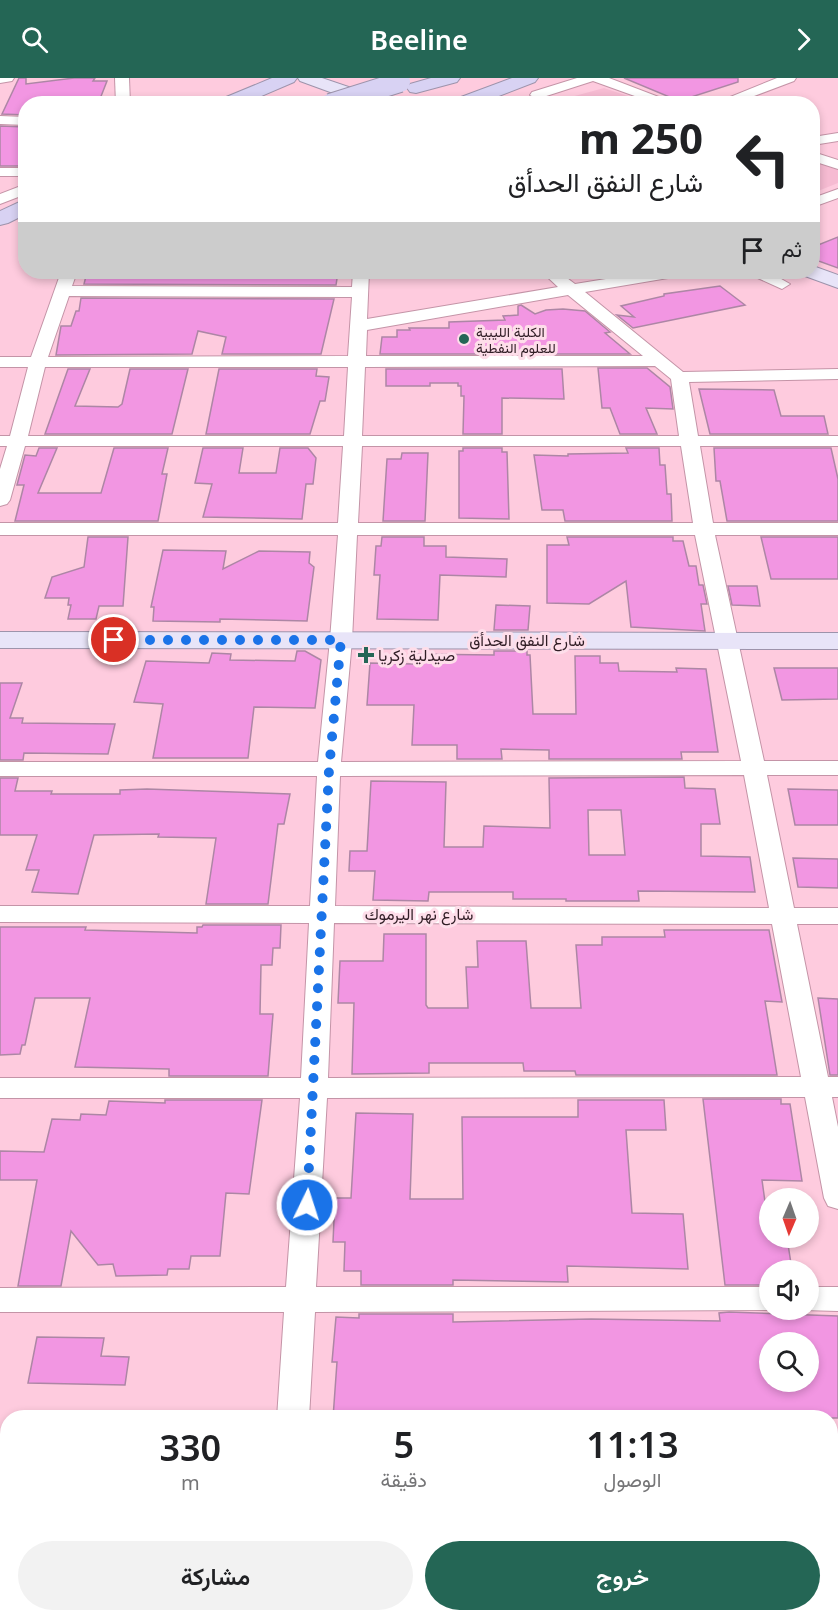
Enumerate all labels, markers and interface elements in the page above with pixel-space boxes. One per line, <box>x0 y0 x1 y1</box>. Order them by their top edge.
text: Beeline <box>370 21 468 58</box>
icon: search <box>18 23 51 56</box>
icon: forward <box>787 23 820 56</box>
text: 250 m <box>579 109 703 166</box>
icon: left <box>724 120 802 198</box>
text: شارع النفق الحدأق <box>508 163 703 200</box>
text: ثم <box>781 233 802 263</box>
icon: arrive <box>736 234 769 267</box>
place label: الكلية الليبية للعلوم النفطية <box>476 322 556 357</box>
marker: الكلية الليبية للعلوم النفطية <box>457 332 471 346</box>
pin <box>88 614 139 665</box>
icon: arrive <box>97 623 130 656</box>
street label: شارع النفق الحدأق <box>469 629 585 652</box>
place label: صيدلية زكريا <box>378 644 455 666</box>
marker: صيدلية زكريا <box>359 648 373 662</box>
street label: شارع نهر اليرموك <box>365 903 473 926</box>
position arrow <box>275 1173 339 1237</box>
north arrow <box>759 1188 819 1248</box>
map controls <box>759 1188 819 1392</box>
button: sound <box>759 1260 819 1320</box>
button: search <box>759 1332 819 1392</box>
text: 5 <box>393 1420 414 1469</box>
text: 11:13 <box>586 1420 679 1469</box>
text: 330 <box>159 1423 221 1472</box>
text: دقيقة <box>381 1466 427 1493</box>
text: الوصول <box>604 1466 661 1493</box>
text: m <box>181 1469 200 1496</box>
button: مشاركة <box>18 1541 413 1610</box>
button: خروج <box>425 1541 820 1610</box>

